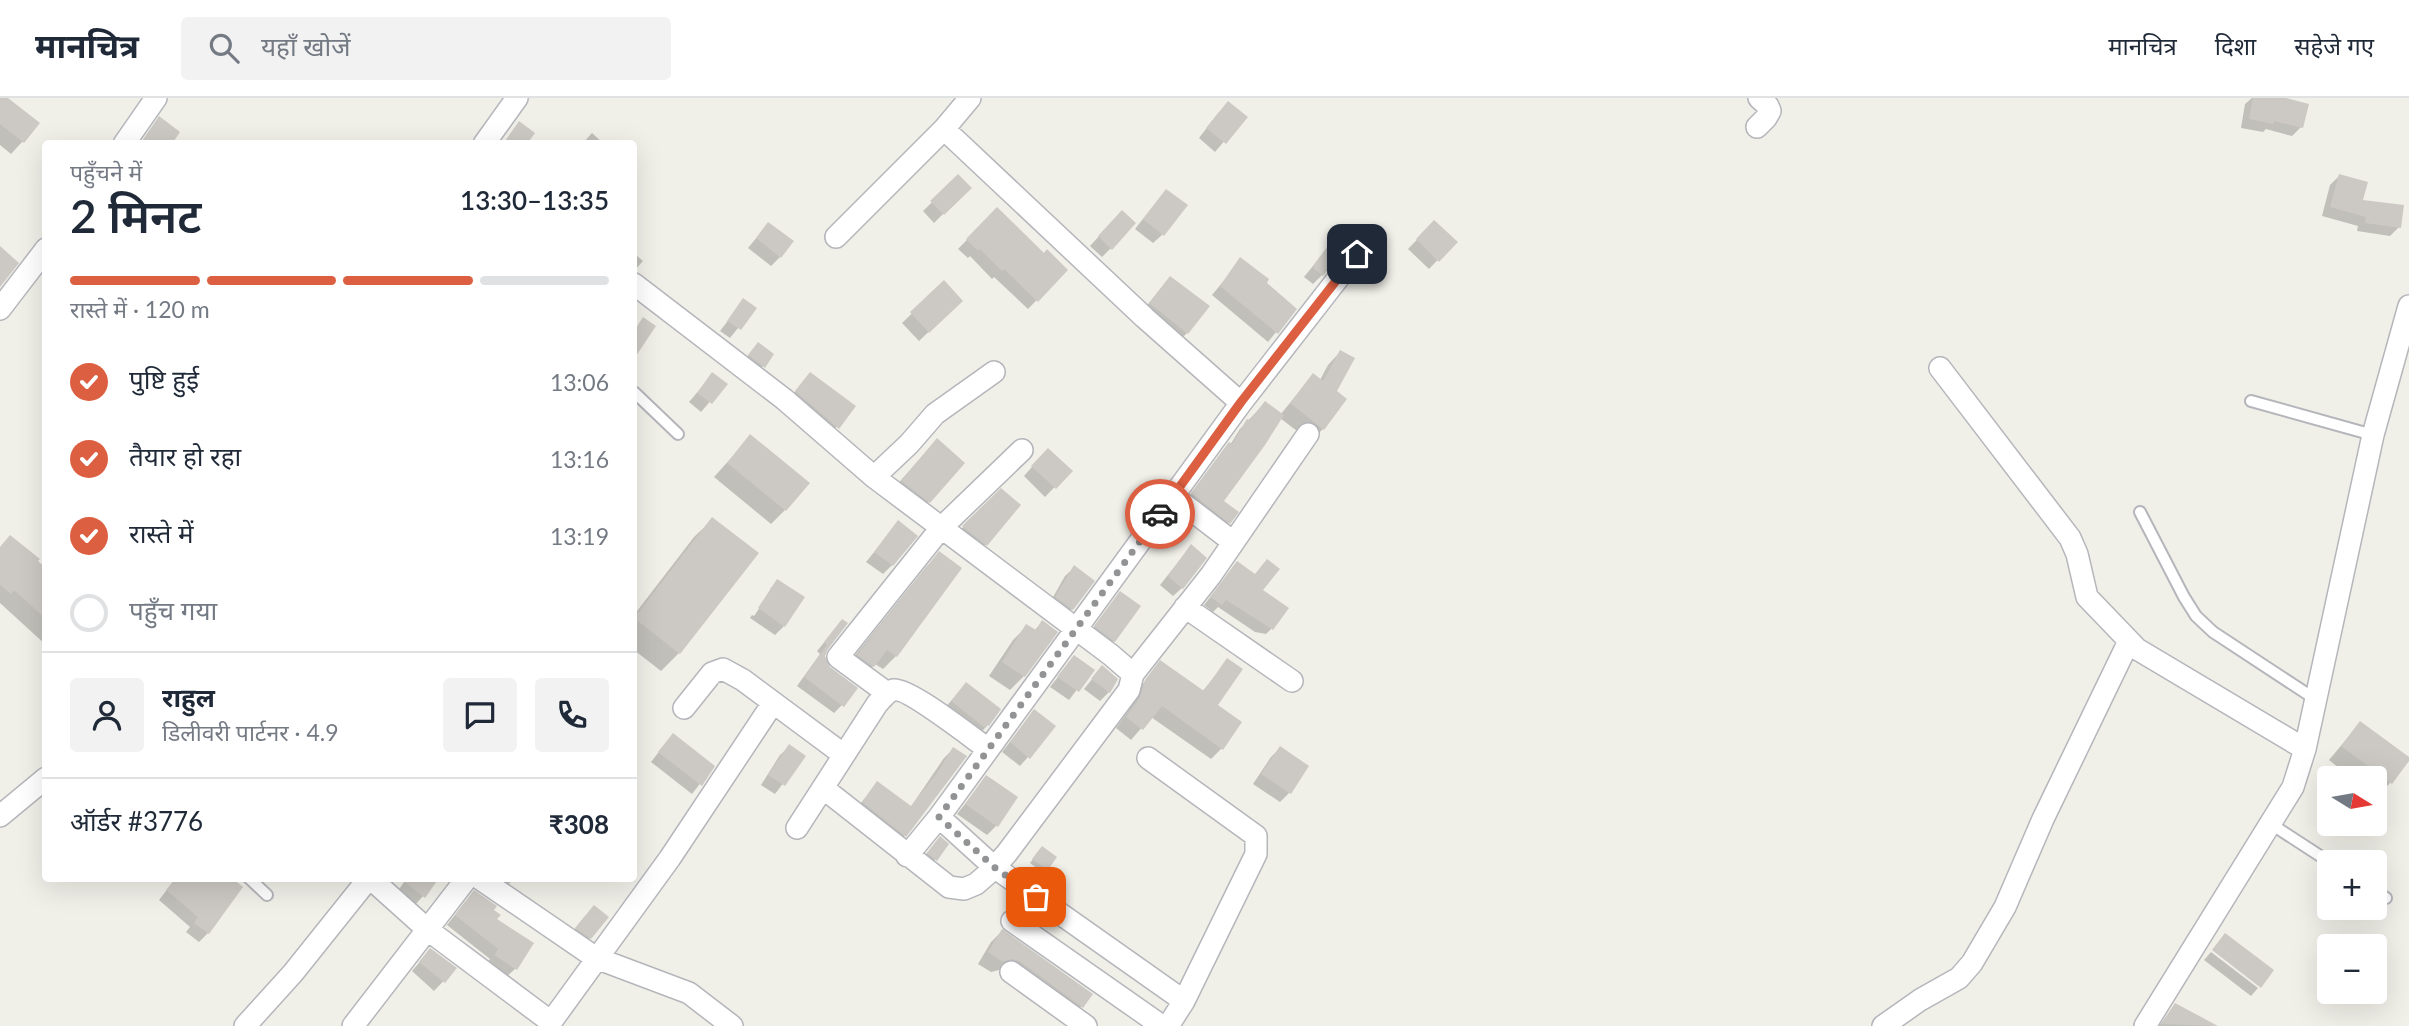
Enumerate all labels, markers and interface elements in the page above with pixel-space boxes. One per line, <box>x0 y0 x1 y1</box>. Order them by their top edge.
search box <box>181 17 671 80</box>
text: मानचित्र <box>35 25 139 65</box>
icon: search <box>205 29 243 67</box>
text: यहाँ खोजें <box>261 30 351 62</box>
text: मानचित्र <box>2108 31 2177 60</box>
text: दिशा <box>2215 31 2256 60</box>
text: सहेजे गए <box>2294 31 2374 60</box>
text: पहुँचने में <box>70 158 142 186</box>
text: 13:30–13:35 <box>460 184 609 216</box>
text: 2 मिनट <box>70 188 202 243</box>
pin <box>1327 224 1387 284</box>
icon: home <box>1338 235 1376 273</box>
text: रास्ते में · 120 m <box>70 295 210 323</box>
icon: check <box>70 363 108 401</box>
text: पुष्टि हुई <box>129 363 199 395</box>
text: 13:06 <box>550 368 609 396</box>
icon: check <box>70 440 108 478</box>
text: तैयार हो रहा <box>129 440 241 472</box>
text: 13:16 <box>550 445 609 473</box>
courier <box>1125 479 1195 549</box>
icon: car <box>1141 495 1179 533</box>
icon: check <box>70 517 108 555</box>
text: रास्ते में <box>129 517 194 549</box>
text: 13:19 <box>550 522 609 550</box>
text: पहुँच गया <box>129 594 217 626</box>
button: person <box>70 678 144 752</box>
button: chat <box>443 678 517 752</box>
button: phone <box>535 678 609 752</box>
text: राहुल <box>162 681 215 713</box>
text: डिलीवरी पार्टनर · 4.9 <box>162 718 339 746</box>
north arrow <box>2317 766 2387 836</box>
map controls <box>2317 766 2387 1004</box>
text: ऑर्डर #3776 <box>70 805 203 837</box>
text: ₹308 <box>549 808 609 840</box>
button: + <box>2317 850 2387 920</box>
pin <box>1006 867 1066 927</box>
icon: bag <box>1017 878 1055 916</box>
button: − <box>2317 934 2387 1004</box>

